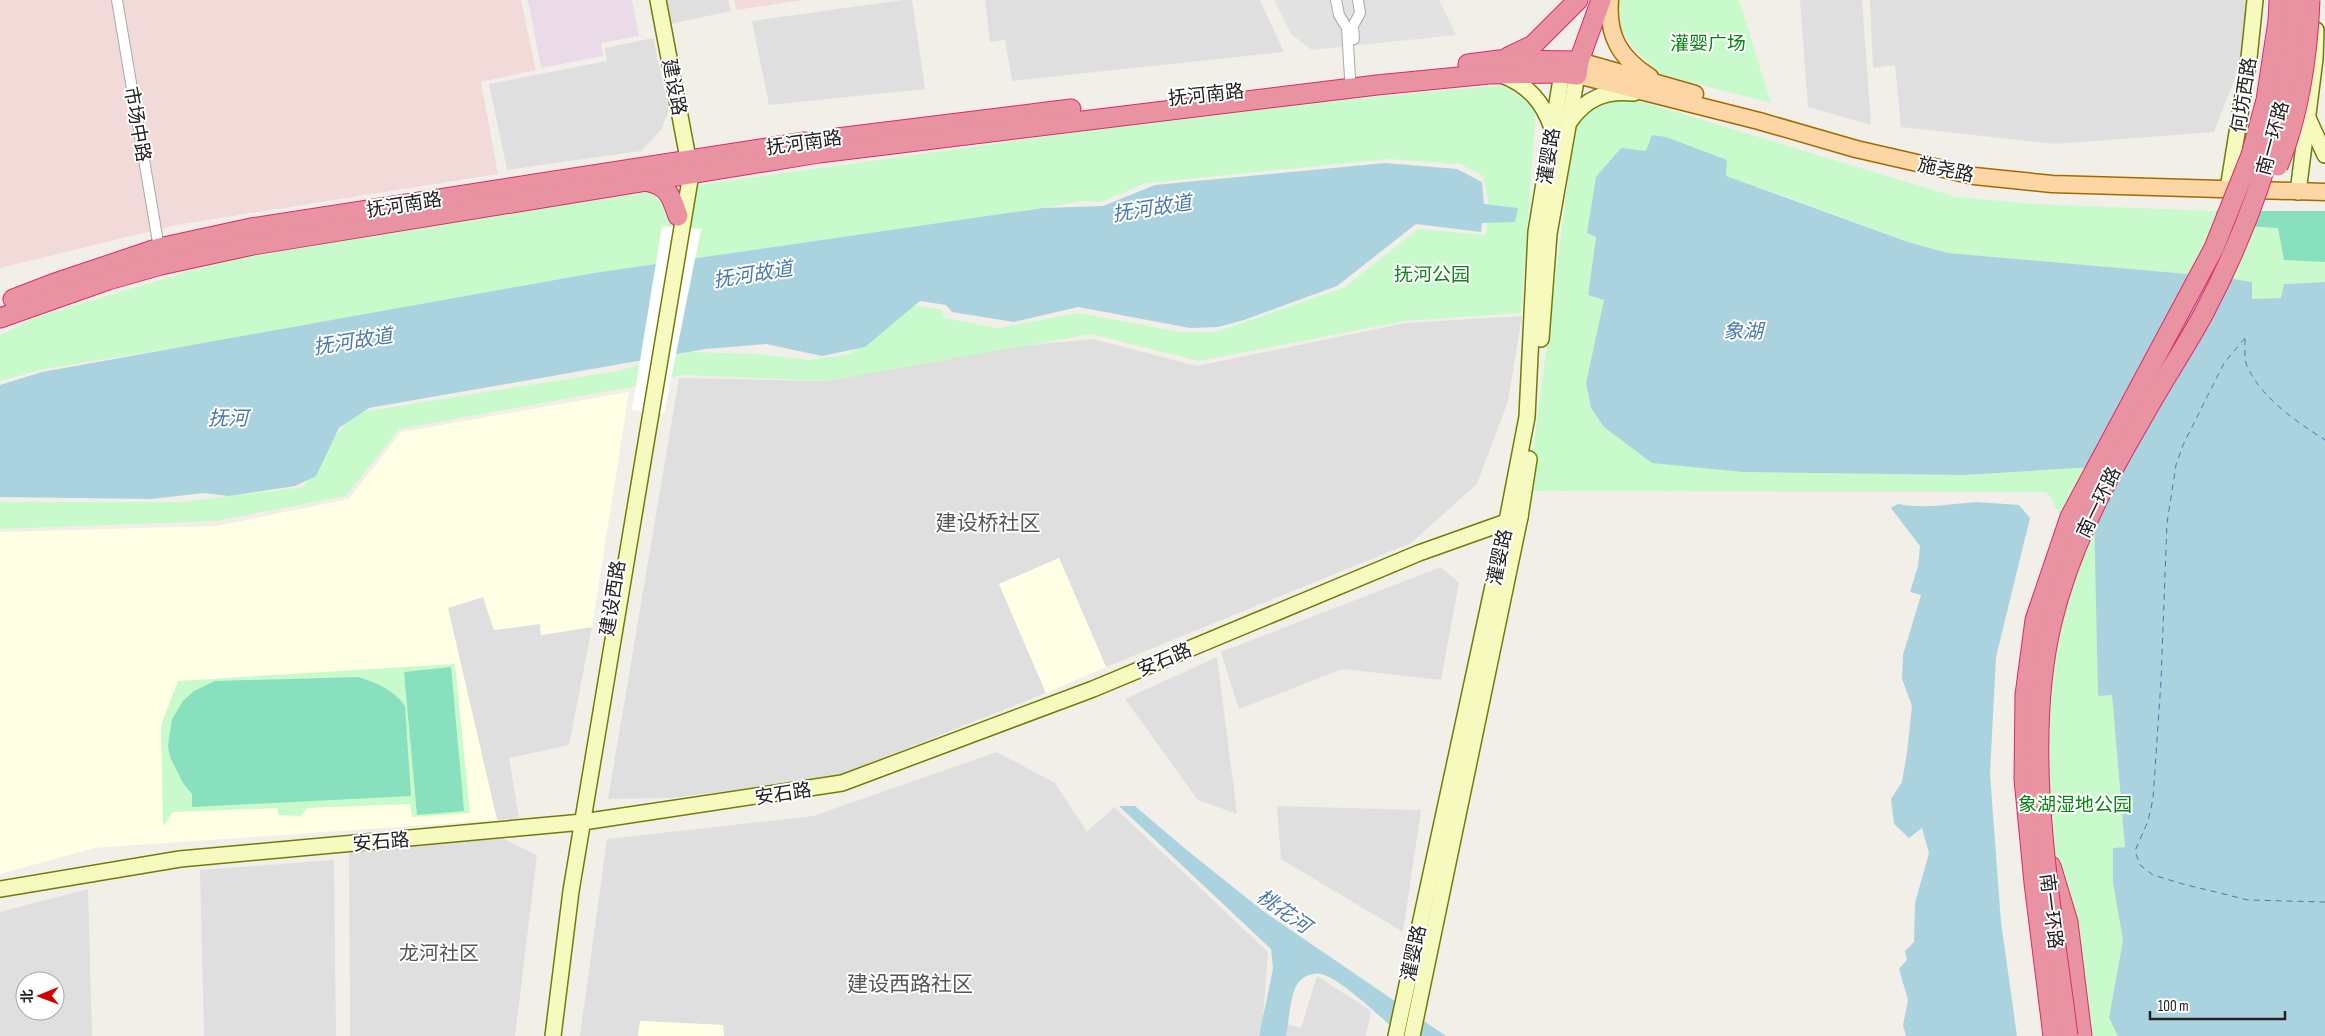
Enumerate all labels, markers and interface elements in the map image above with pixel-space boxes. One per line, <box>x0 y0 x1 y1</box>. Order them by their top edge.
park label: 灌婴广场 <box>1670 33 1746 56</box>
street label: 何坊西路 <box>2227 56 2262 135</box>
street label: 建设路 <box>657 57 690 117</box>
street label: 抚河南路 <box>1167 80 1245 111</box>
street label: 市场中路 <box>119 85 154 164</box>
street label: 南一环路 <box>2253 99 2294 178</box>
street label: 灌婴路 <box>1534 126 1565 186</box>
street label: 抚河南路 <box>765 127 843 160</box>
street label: 施尧路 <box>1915 153 1976 188</box>
street label: 抚河南路 <box>365 188 444 223</box>
water label: 抚河故道 <box>1111 190 1197 227</box>
water label: 抚河故道 <box>712 256 798 293</box>
park label: 抚河公园 <box>1394 264 1470 287</box>
water label: 象湖 <box>1723 320 1766 344</box>
water label: 抚河故道 <box>312 323 398 360</box>
water label: 抚河 <box>208 407 252 431</box>
street label: 南一环路 <box>2072 463 2126 542</box>
district label: 建设桥社区 <box>936 511 1041 536</box>
street label: 灌婴路 <box>1483 527 1518 588</box>
street label: 建设西路 <box>596 559 631 638</box>
street label: 安石路 <box>1134 639 1195 682</box>
street label: 安石路 <box>753 779 813 810</box>
park label: 象湖湿地公园 <box>2018 794 2132 817</box>
street label: 安石路 <box>352 829 411 856</box>
street label: 南一环路 <box>2034 872 2067 950</box>
water label: 桃花河 <box>1252 885 1318 941</box>
street label: 灌婴路 <box>1397 923 1432 984</box>
district label: 龙河社区 <box>399 942 479 966</box>
north arrow <box>15 971 65 1021</box>
district label: 建设西路社区 <box>847 972 973 997</box>
scale bar <box>2150 988 2285 1020</box>
text: 北 <box>19 989 36 1003</box>
text: 100 m <box>2158 997 2189 1016</box>

